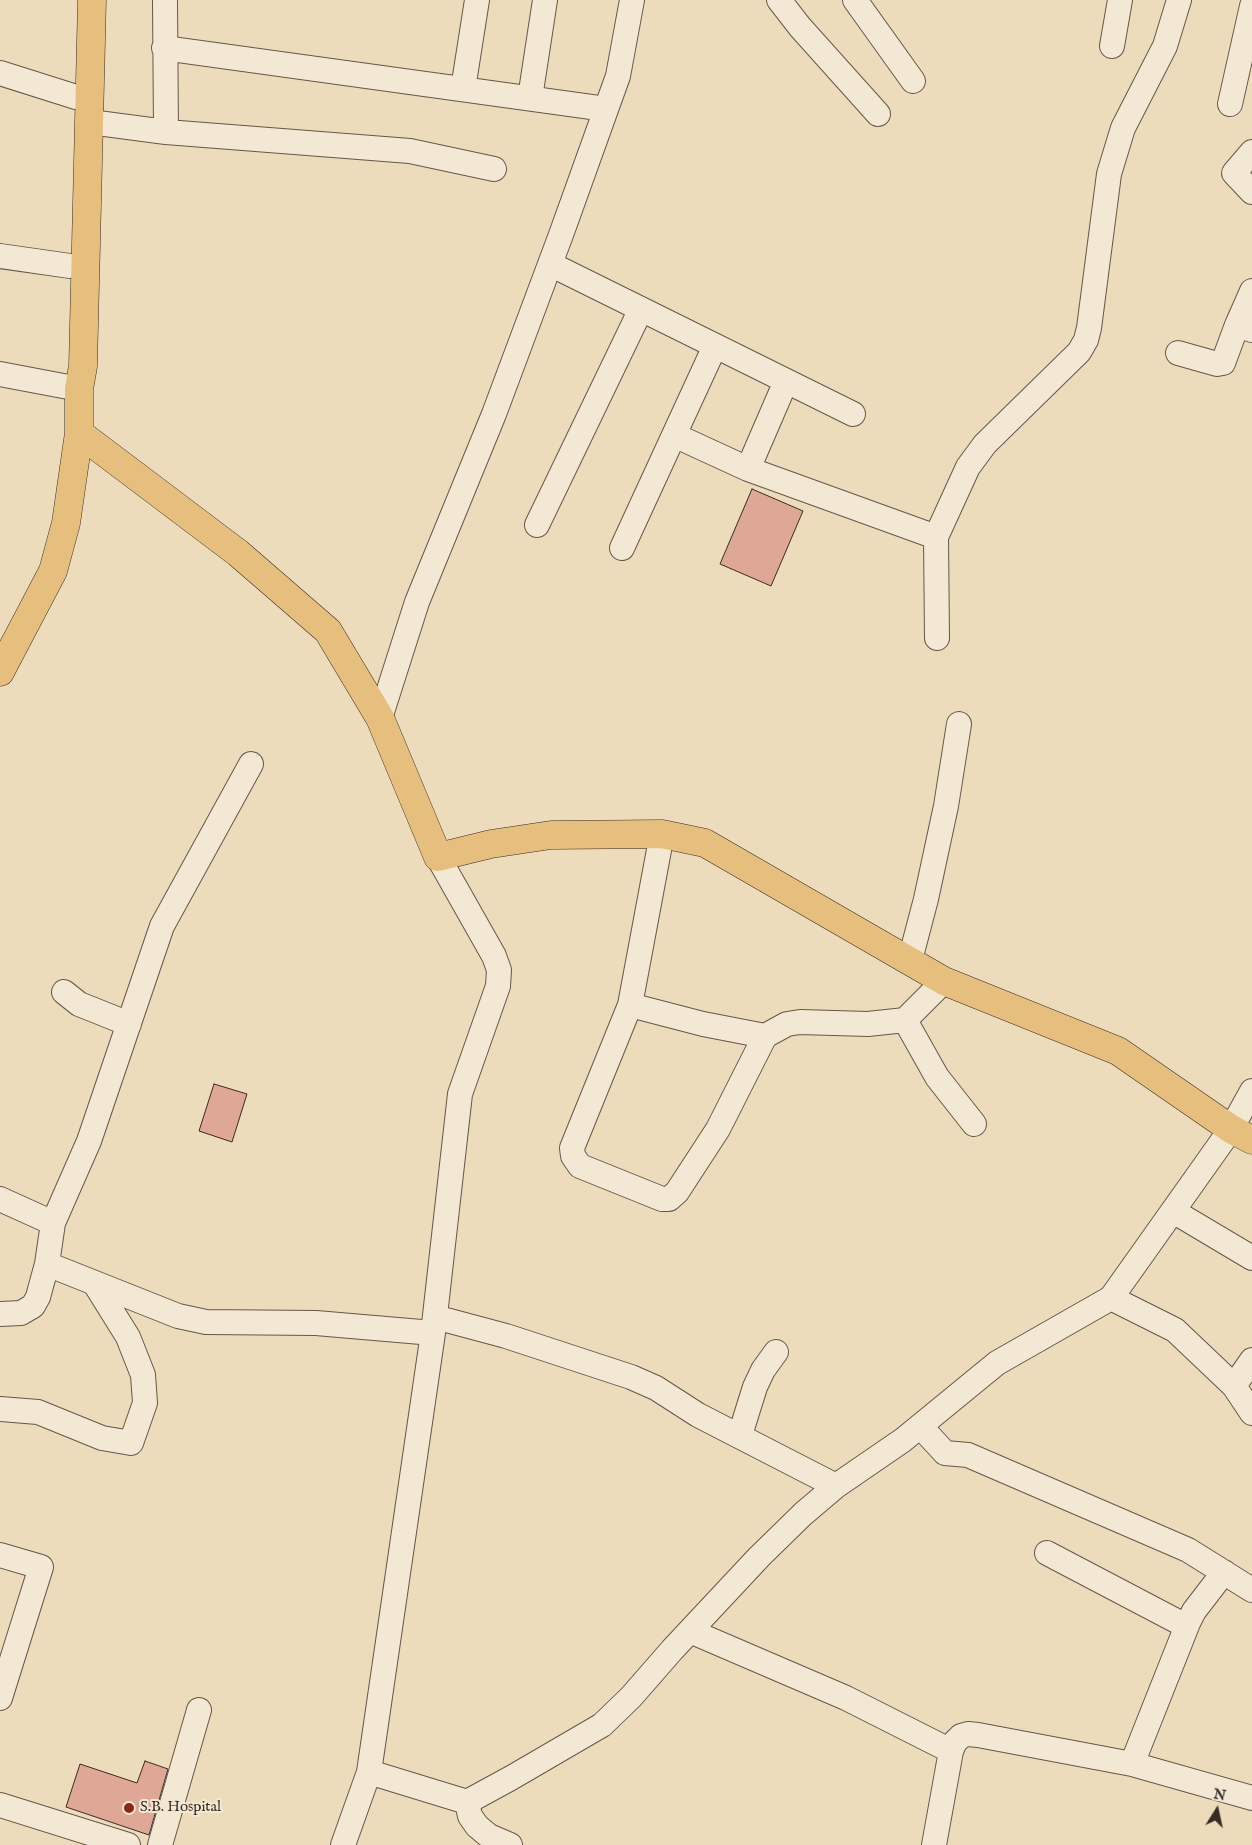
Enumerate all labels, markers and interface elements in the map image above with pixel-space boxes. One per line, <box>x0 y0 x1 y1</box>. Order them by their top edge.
north arrow <box>1192 1785 1242 1835</box>
text: N <box>1212 1785 1227 1805</box>
place label: S.B. Hospital <box>140 1799 221 1817</box>
marker: S.B. Hospital <box>122 1801 136 1815</box>

